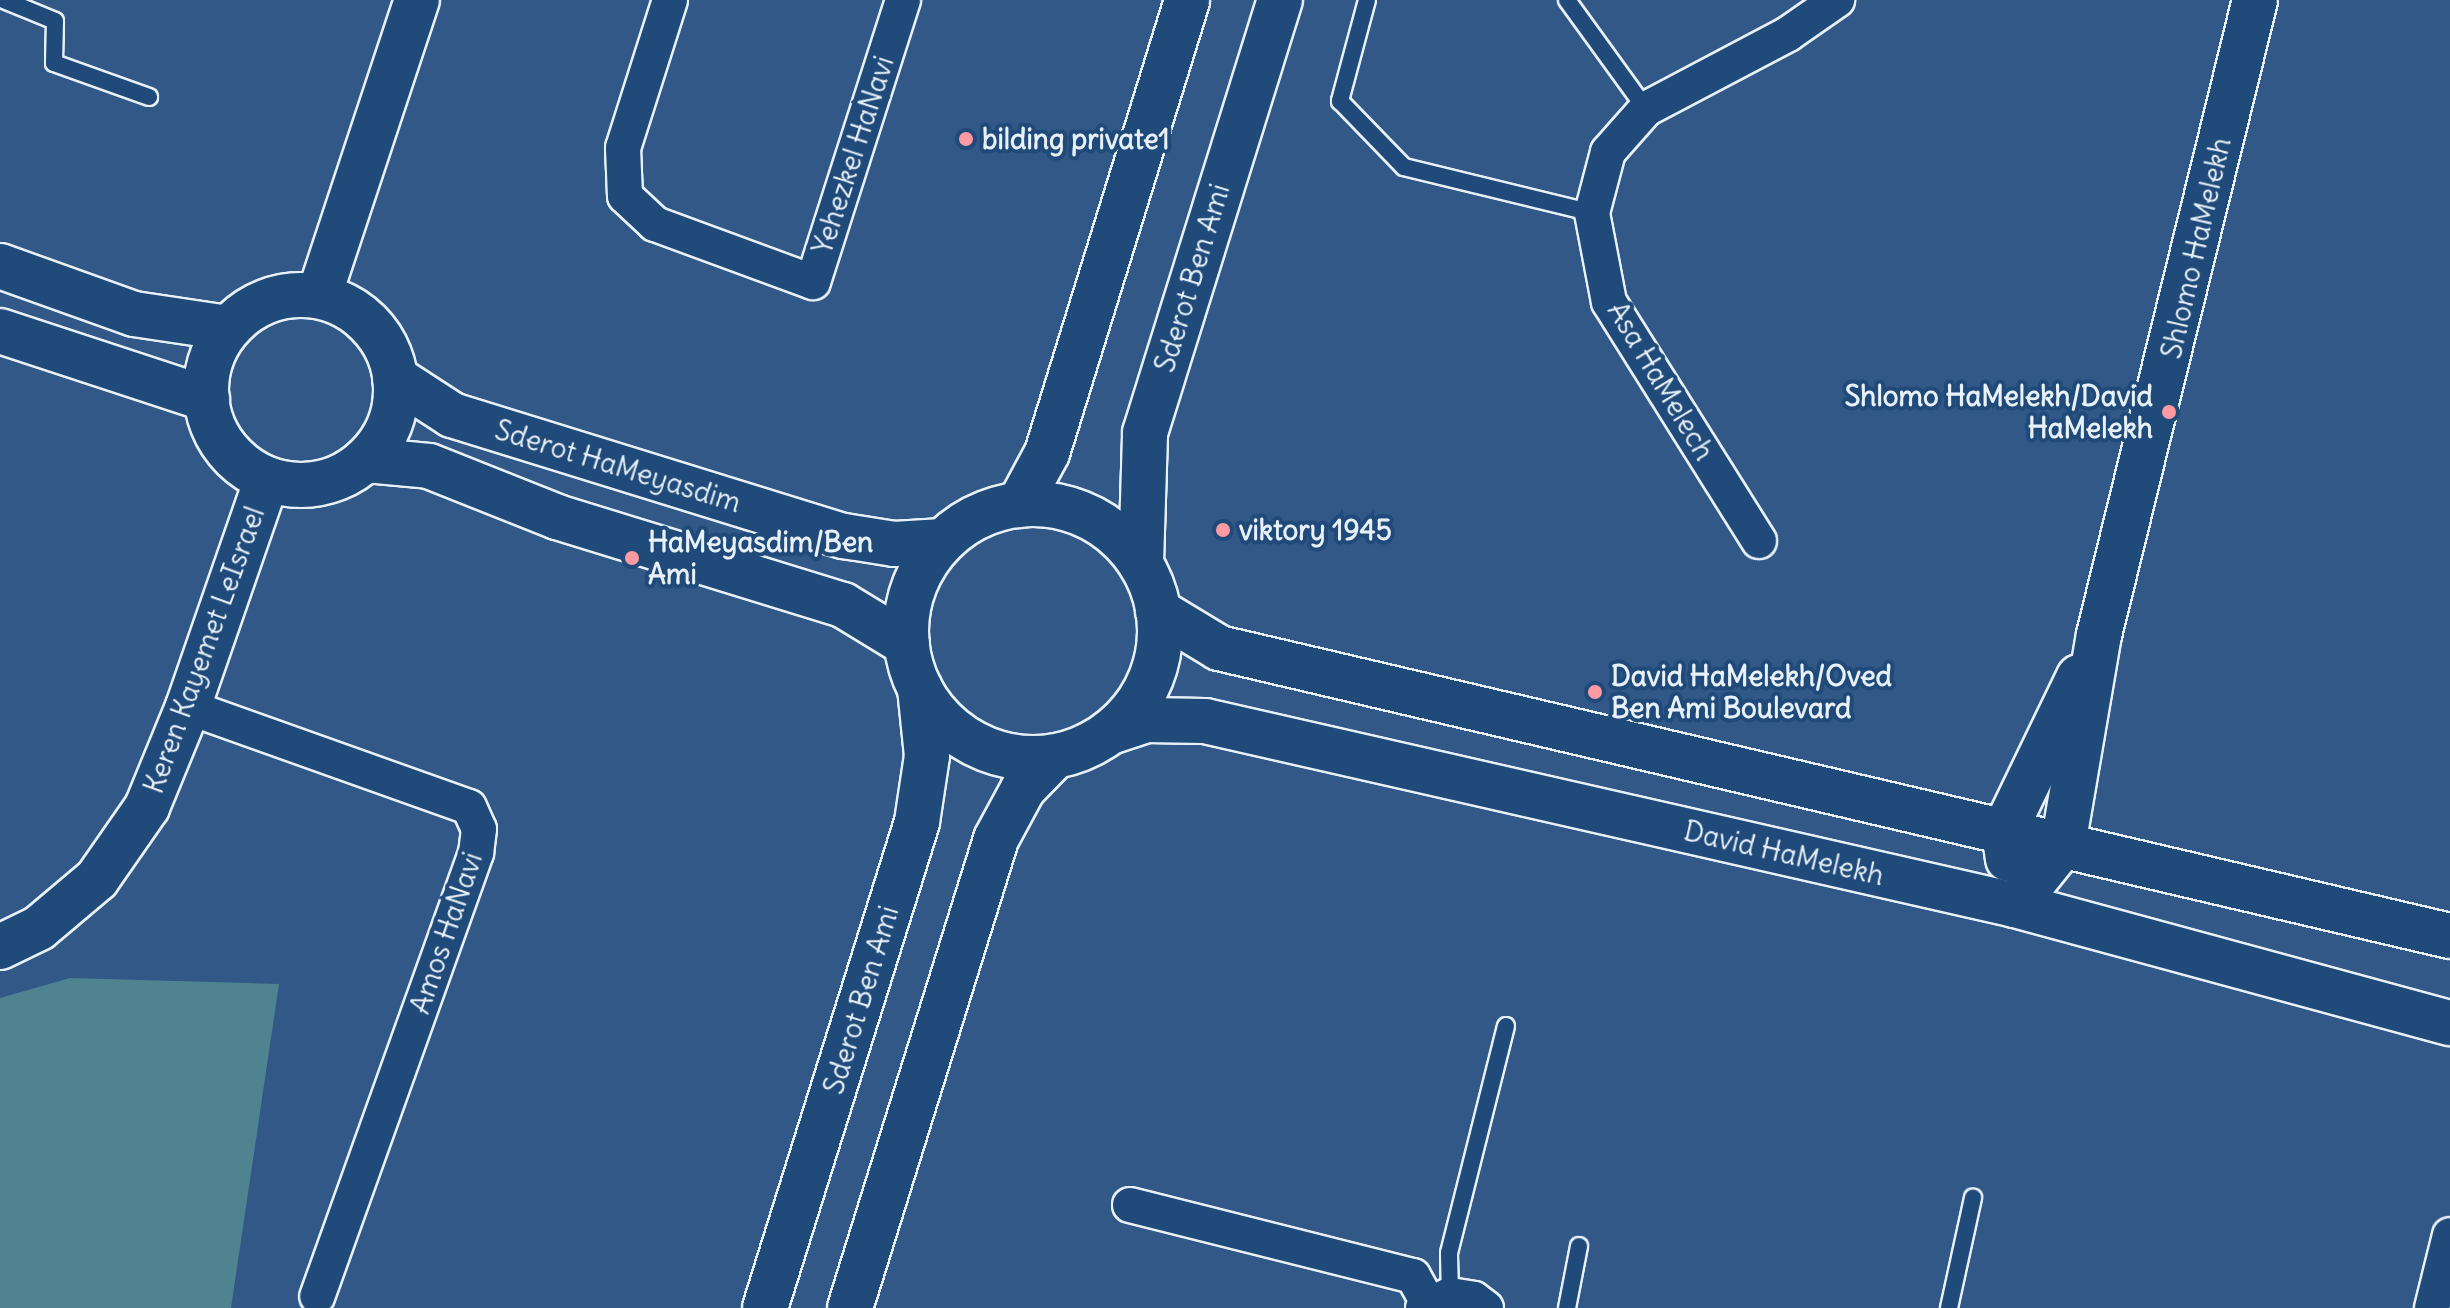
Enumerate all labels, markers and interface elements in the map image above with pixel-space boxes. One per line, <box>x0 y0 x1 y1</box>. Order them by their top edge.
street label: Yehezkel HaNavi <box>805 52 901 258</box>
place label: bilding private1 <box>982 122 1170 156</box>
marker: bilding private1 <box>957 130 975 148</box>
street label: Shlomo HaMelekh <box>2154 134 2238 362</box>
street label: Sderot Ben Ami <box>1147 180 1237 376</box>
street label: Asa HaMelech <box>1601 296 1721 466</box>
place label: Shlomo HaMelekh/David HaMelekh <box>1845 379 2153 445</box>
marker: Shlomo HaMelekh/David HaMelekh <box>2160 403 2178 421</box>
street label: Sderot HaMeyasdim <box>491 413 745 519</box>
street label: Keren Kayemet LeIsrael <box>136 502 272 798</box>
place label: viktory 1945 <box>1239 513 1392 547</box>
marker: viktory 1945 <box>1214 521 1232 539</box>
place label: HaMeyasdim/Ben Ami <box>648 525 873 591</box>
marker: HaMeyasdim/Ben Ami <box>623 549 641 567</box>
place label: David HaMelekh/Oved Ben Ami Boulevard <box>1611 659 1892 725</box>
marker: David HaMelekh/Oved Ben Ami Boulevard <box>1586 683 1604 701</box>
street label: David HaMelekh <box>1681 814 1887 892</box>
street label: Amos HaNavi <box>403 848 489 1018</box>
street label: Sderot Ben Ami <box>816 902 906 1098</box>

